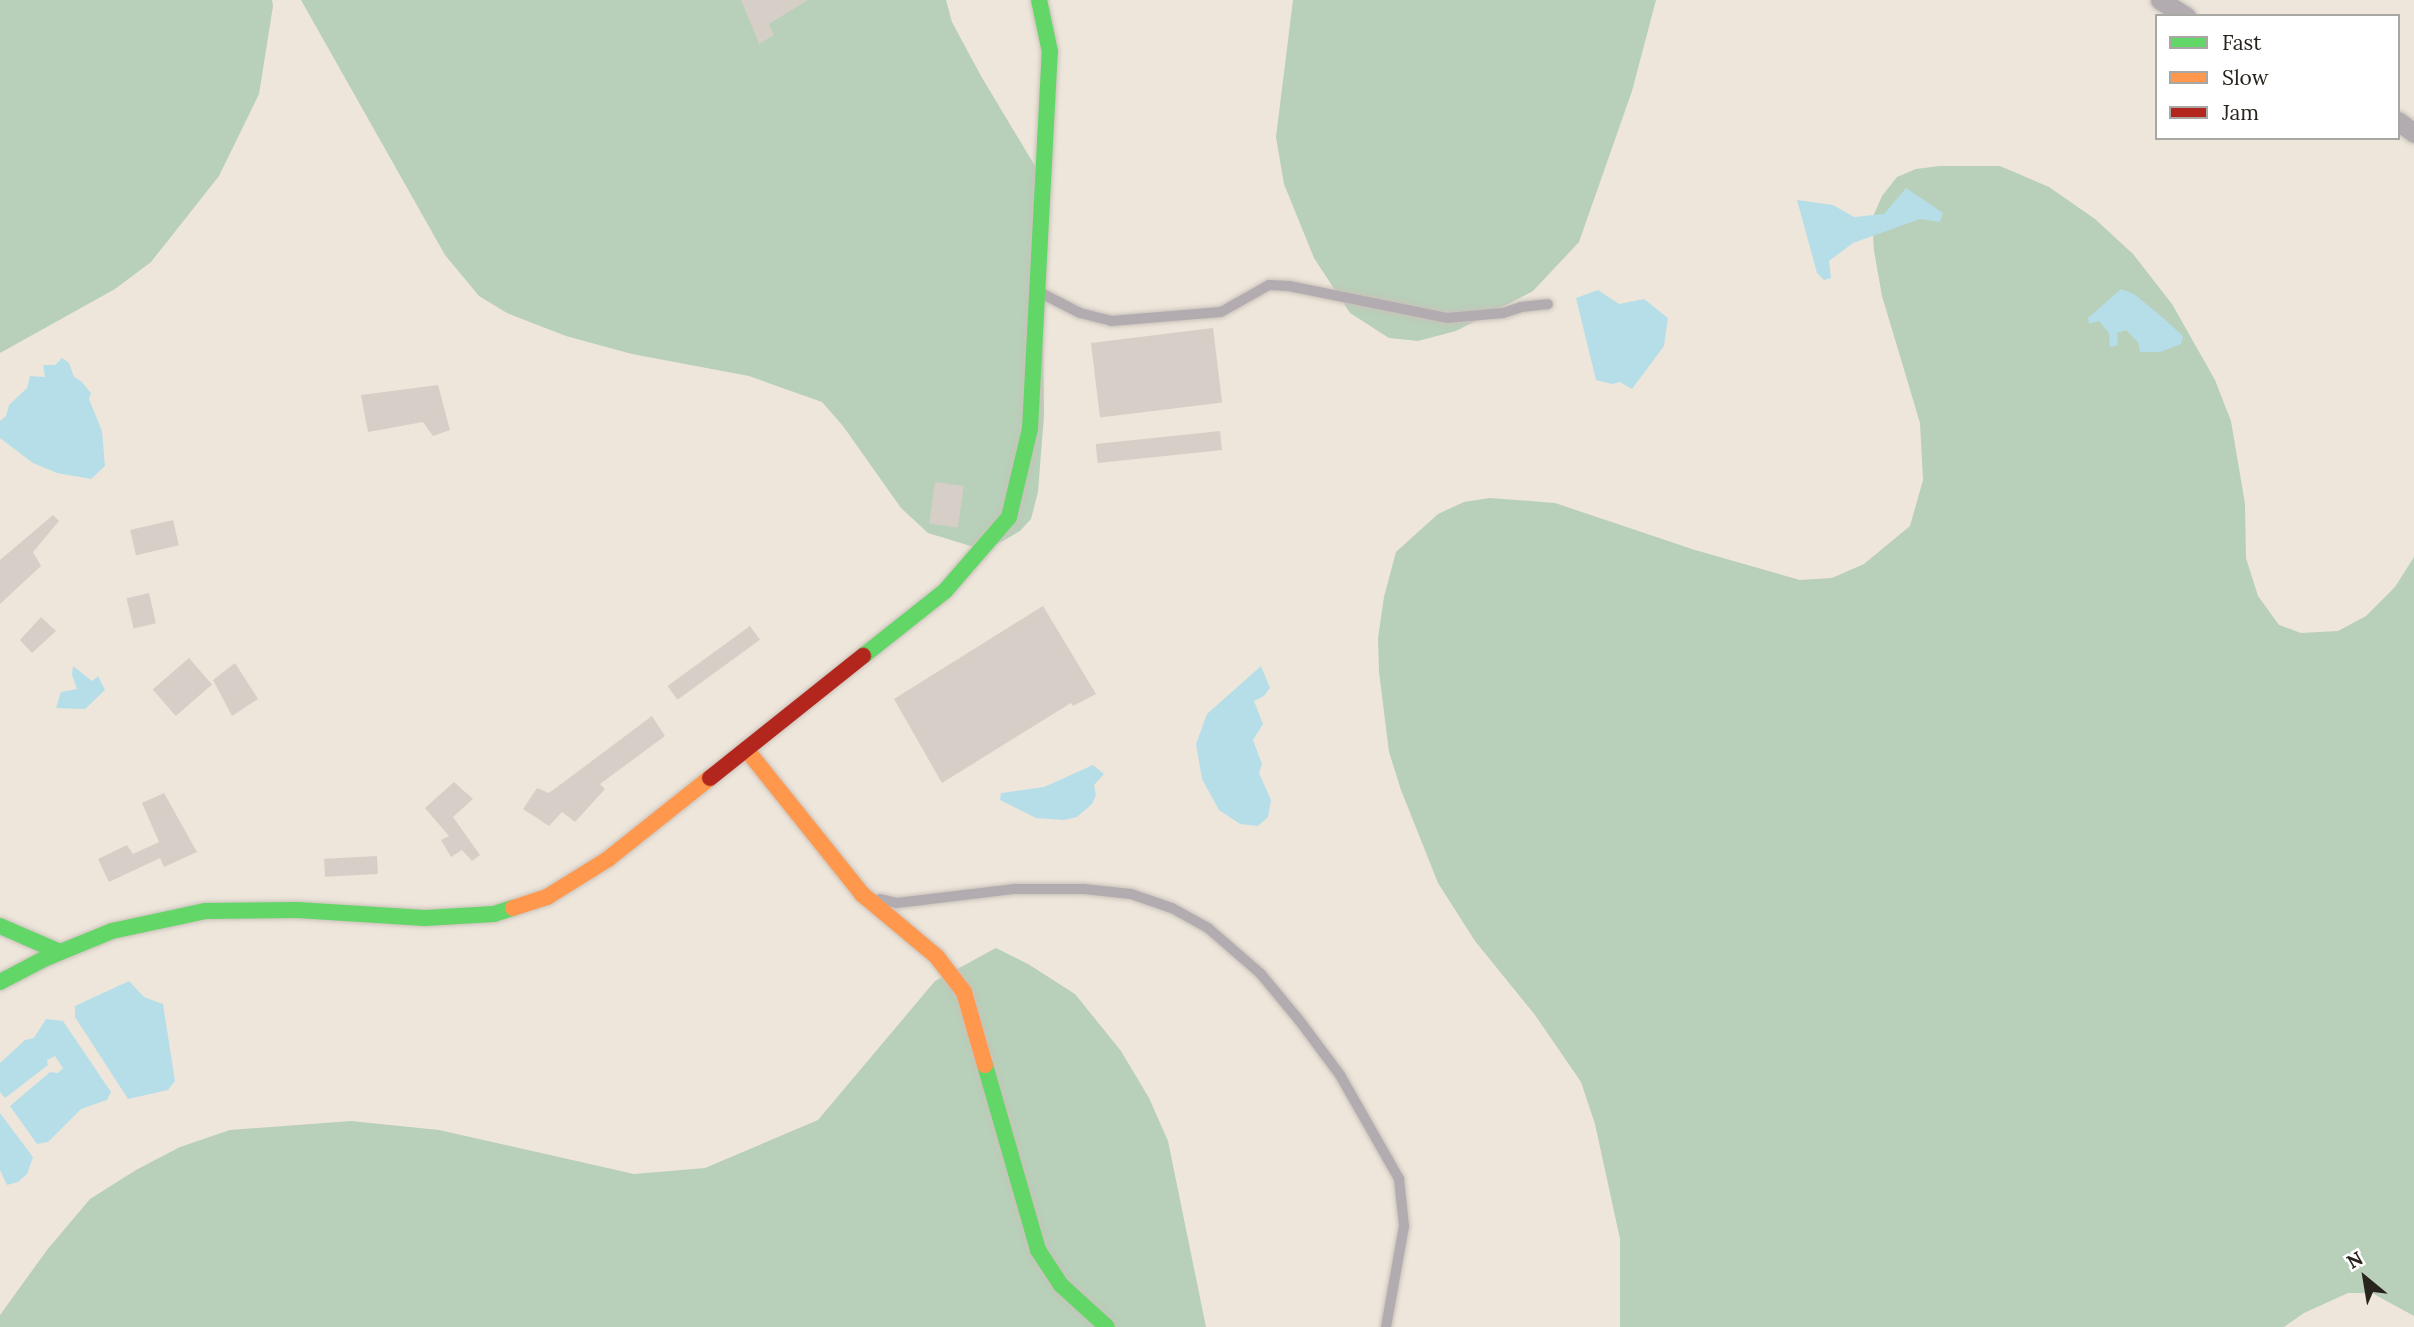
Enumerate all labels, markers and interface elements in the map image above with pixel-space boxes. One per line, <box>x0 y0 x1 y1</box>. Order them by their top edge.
legend <box>2155 14 2400 140</box>
text: Fast <box>2222 29 2261 56</box>
text: Slow <box>2222 64 2269 91</box>
text: Jam <box>2222 99 2259 126</box>
north arrow <box>2330 1243 2400 1313</box>
text: N <box>2342 1246 2367 1274</box>

